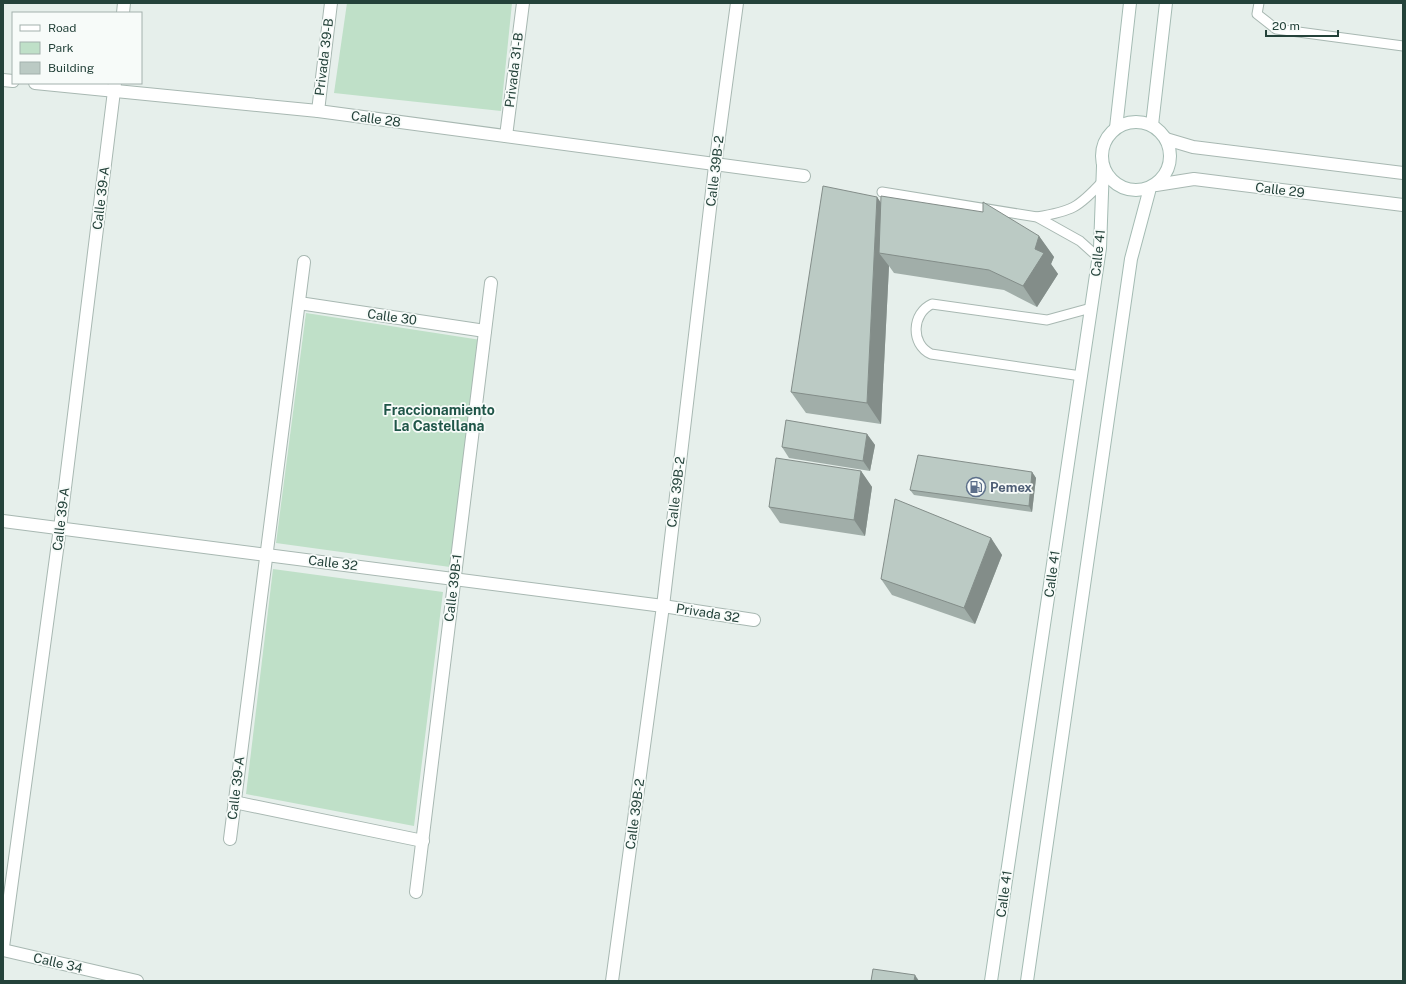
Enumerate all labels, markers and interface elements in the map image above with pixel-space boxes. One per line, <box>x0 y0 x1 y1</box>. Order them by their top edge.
legend <box>12 12 142 84</box>
scale bar <box>1266 12 1338 38</box>
street label: Privada 39-B <box>312 17 336 97</box>
text: 20 m <box>1272 19 1300 33</box>
text: Road <box>48 21 76 35</box>
street label: Privada 31-B <box>502 32 526 108</box>
text: Park <box>48 41 74 55</box>
text: Building <box>48 61 94 75</box>
street label: Calle 28 <box>350 108 402 130</box>
street label: Calle 39B-2 <box>703 134 727 207</box>
street label: Calle 39-A <box>90 165 112 231</box>
street label: Calle 29 <box>1254 180 1306 200</box>
street label: Calle 41 <box>1088 229 1108 277</box>
street label: Calle 30 <box>366 306 418 328</box>
district label: Fraccionamiento La Castellana <box>383 402 495 434</box>
street label: Calle 39B-2 <box>664 455 688 528</box>
fuel station icon: Pemex <box>965 476 987 498</box>
place label: Pemex <box>990 480 1032 495</box>
street label: Calle 39-A <box>50 486 72 552</box>
street label: Calle 41 <box>1041 550 1063 598</box>
street label: Calle 32 <box>307 553 359 574</box>
street label: Calle 39B-1 <box>441 553 465 623</box>
street label: Privada 32 <box>675 601 741 625</box>
street label: Calle 39-A <box>225 755 247 821</box>
street label: Calle 39B-2 <box>623 777 647 850</box>
street label: Calle 41 <box>993 870 1015 918</box>
street label: Calle 34 <box>32 950 84 976</box>

